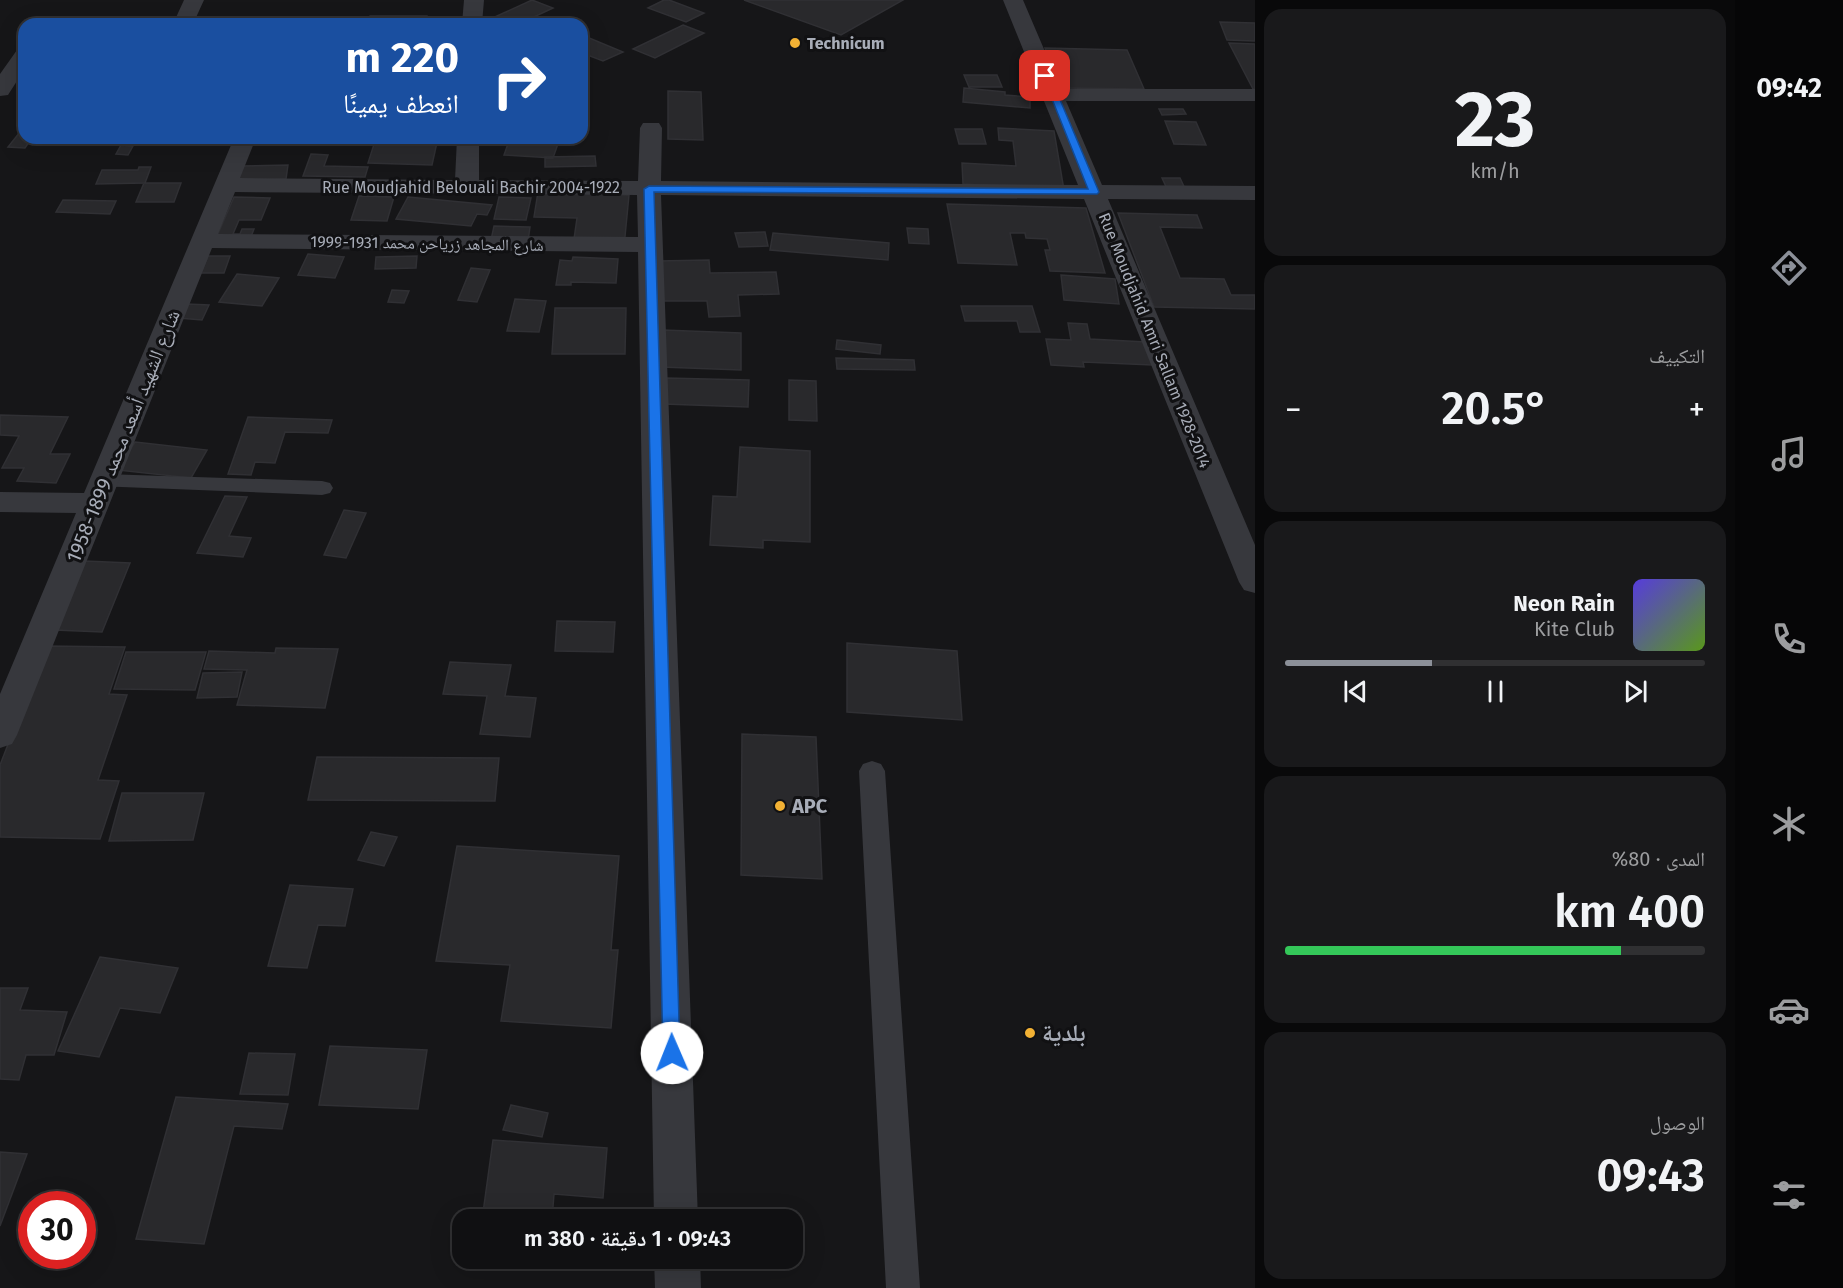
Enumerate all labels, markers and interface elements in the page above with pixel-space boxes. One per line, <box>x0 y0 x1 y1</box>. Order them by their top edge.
text: 220 m <box>346 33 459 83</box>
place label: Technicum <box>807 34 884 53</box>
marker: Technicum <box>788 36 802 50</box>
icon: right <box>480 42 558 120</box>
pin <box>1019 50 1070 101</box>
icon: arrive <box>1028 59 1061 92</box>
text: 09:42 <box>1756 72 1822 104</box>
text: 23 <box>1455 73 1535 167</box>
text: انعطف يمينًا <box>343 88 459 120</box>
text: km/h <box>1470 159 1520 183</box>
street label: Rue Moudjahid Belouali Bachir 2004-1922 <box>322 178 620 197</box>
street label: Rue Moudjahid Amri Sallam 1928-2014 <box>1094 210 1215 471</box>
street label: شارع المجاهد زرياحن محمد 1931-1999 <box>310 232 544 256</box>
icon: directions <box>1768 247 1810 289</box>
street label: شارع الشهيد أسعد محمد 1899-1958 <box>61 306 186 566</box>
text: التكييف <box>1649 344 1705 368</box>
text: 20.5° <box>1441 382 1549 436</box>
text: − <box>1285 390 1302 430</box>
text: + <box>1689 390 1705 430</box>
icon: music <box>1768 433 1810 475</box>
text: Neon Rain <box>1513 590 1615 617</box>
text: Kite Club <box>1534 617 1615 641</box>
icon: phone <box>1768 618 1810 660</box>
icon: previous <box>1339 675 1372 708</box>
icon: pause <box>1479 675 1512 708</box>
icon: next <box>1619 675 1652 708</box>
place label: APC <box>791 794 828 818</box>
marker: APC <box>773 799 787 813</box>
icon: climate <box>1768 803 1810 845</box>
text: المدى · 80% <box>1612 847 1705 871</box>
text: 400 km <box>1554 885 1705 939</box>
icon: car <box>1768 989 1810 1031</box>
place label: بلدية <box>1042 1019 1086 1047</box>
position arrow <box>640 1021 704 1085</box>
marker: بلدية <box>1023 1026 1037 1040</box>
text: الوصول <box>1650 1111 1705 1135</box>
text: 09:43 <box>1596 1149 1705 1203</box>
icon: filters <box>1768 1174 1810 1216</box>
speed limit sign: 30 <box>18 1191 96 1269</box>
text: 09:43 · 1 دقيقة · 380 m <box>524 1225 731 1252</box>

